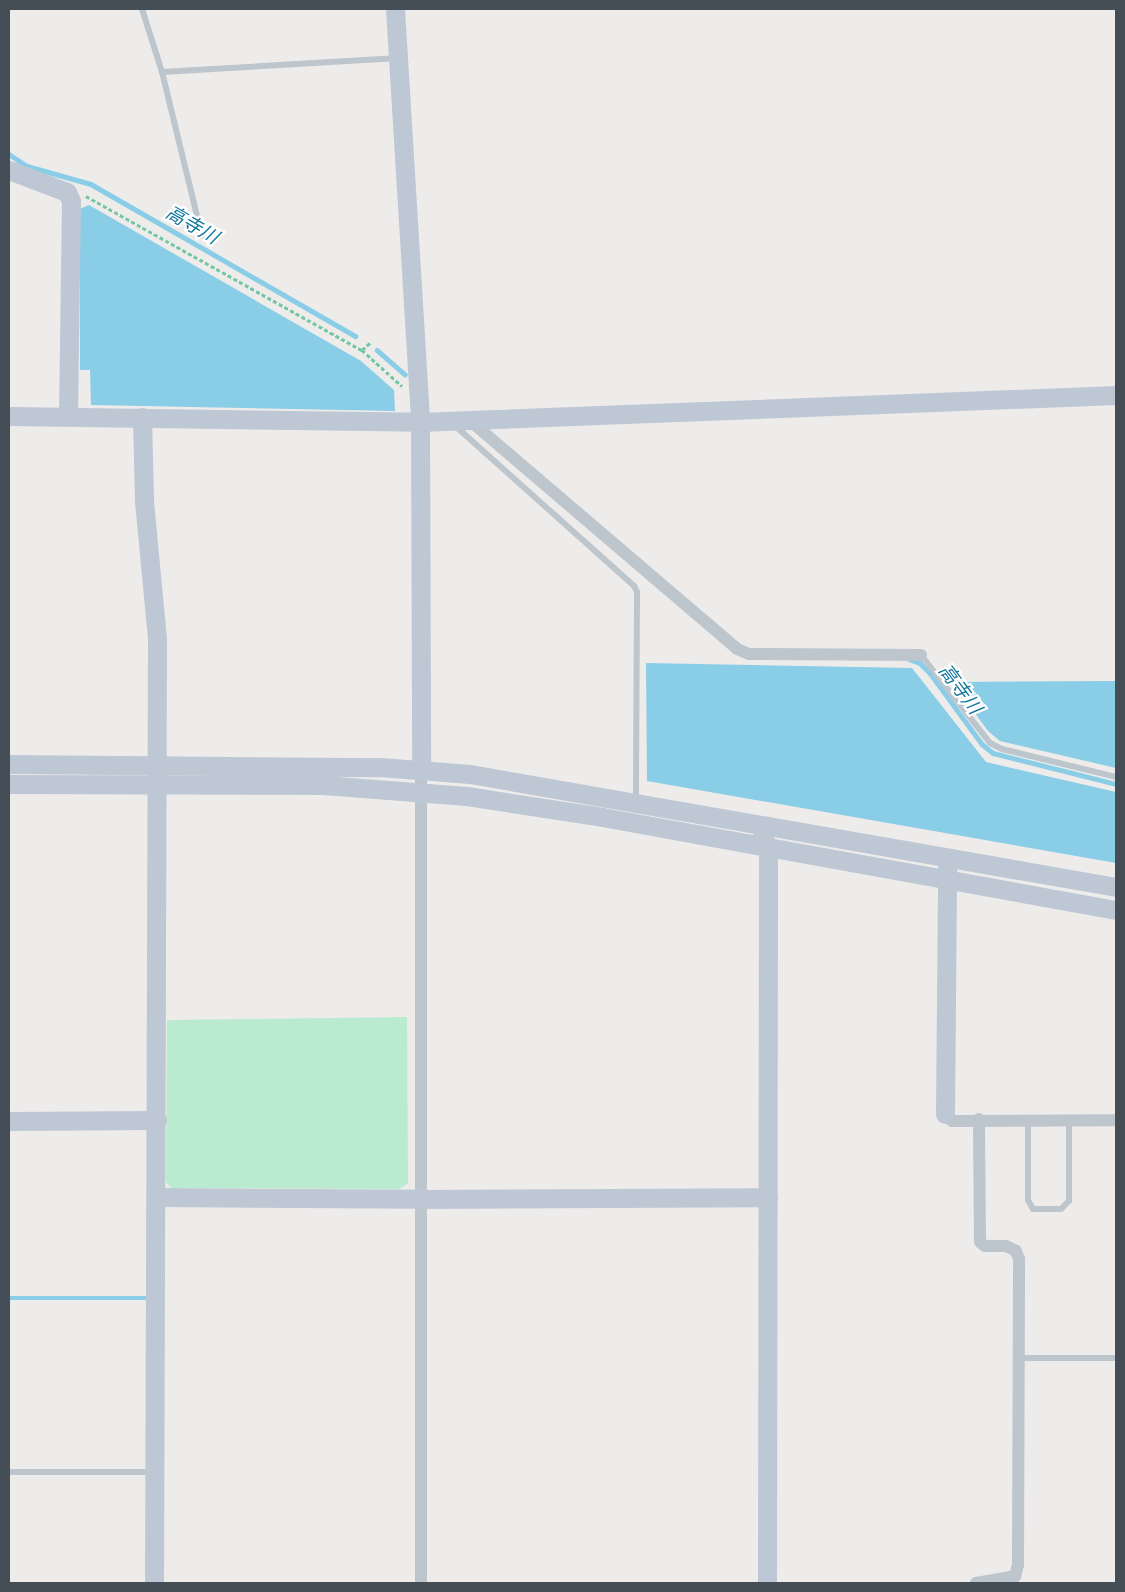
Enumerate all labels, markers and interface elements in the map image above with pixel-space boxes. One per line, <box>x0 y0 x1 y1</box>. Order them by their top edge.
water label: 高寺川 <box>162 201 222 249</box>
water label: 高寺川 <box>934 659 986 719</box>

